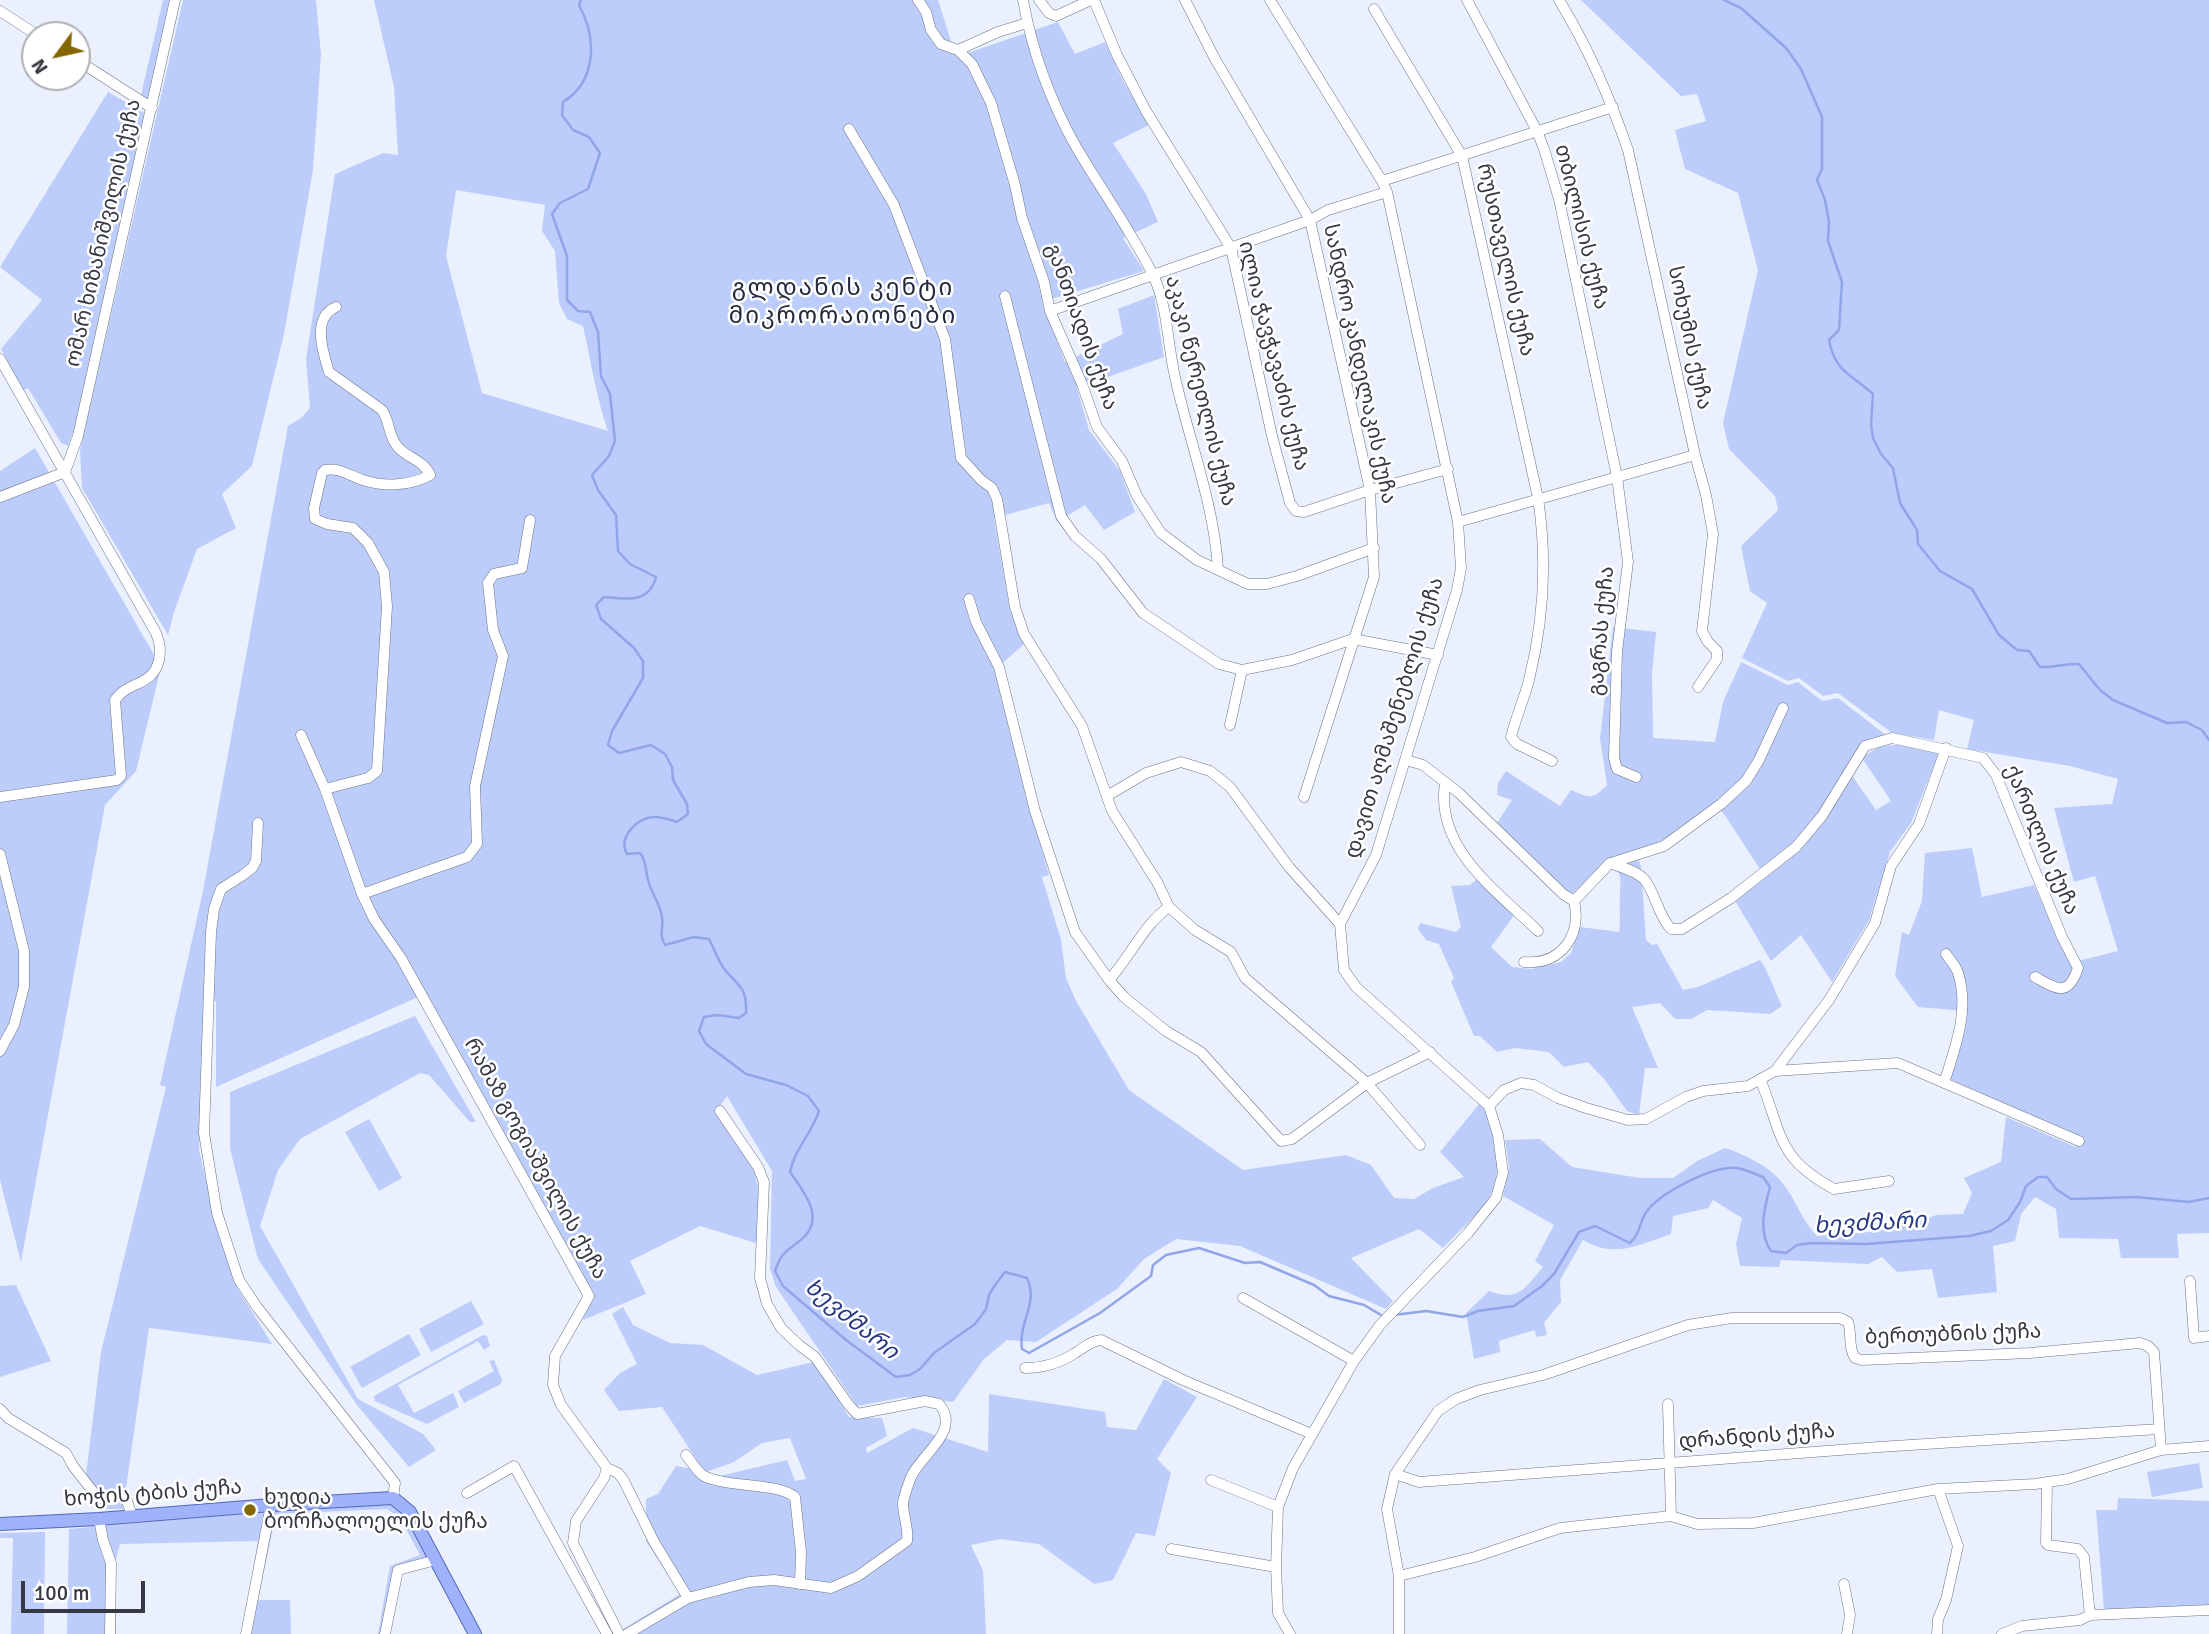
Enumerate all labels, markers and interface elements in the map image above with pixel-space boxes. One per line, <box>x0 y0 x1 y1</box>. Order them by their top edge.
north arrow <box>21 21 91 91</box>
text: N <box>26 54 54 78</box>
street label: ომარ ხიზანიშვილის ქუჩა <box>61 97 147 369</box>
street label: თბილისის ქუჩა <box>1548 142 1614 312</box>
street label: რუსთაველის ქუჩა <box>1471 161 1539 359</box>
street label: სანდრო კანდელაკის ქუჩა <box>1317 222 1401 506</box>
street label: ილია ჭავჭავაძის ქუჩა <box>1232 239 1314 473</box>
street label: განთიადის ქუჩა <box>1039 240 1123 414</box>
street label: სოხუმის ქუჩა <box>1662 264 1716 412</box>
street label: აკაკი წერეთლის ქუჩა <box>1159 273 1241 509</box>
district label: გლდანის კენტი მიკრორაიონები <box>730 275 956 331</box>
street label: გაგრას ქუჩა <box>1584 565 1620 697</box>
street label: დავით აღმაშენებლის ქუჩა <box>1340 574 1450 862</box>
street label: ქართლის ქუჩა <box>1998 761 2084 919</box>
street label: რამაზ გოგიაშვილის ქუჩა <box>458 1034 612 1284</box>
water label: ხევძმარი <box>1813 1207 1927 1241</box>
water label: ხევძმარი <box>799 1274 903 1366</box>
street label: ბერთუბნის ქუჩა <box>1864 1319 2042 1351</box>
street label: დრანდის ქუჩა <box>1678 1419 1836 1455</box>
street label: ხოჭის ტბის ქუჩა <box>63 1475 243 1513</box>
place label: ხუდია ბორჩალოელის ქუჩა <box>264 1485 488 1535</box>
marker: ხუდია ბორჩალოელის ქუჩა <box>242 1502 258 1518</box>
scale bar <box>24 1568 149 1612</box>
text: 100 m <box>34 1580 89 1606</box>

